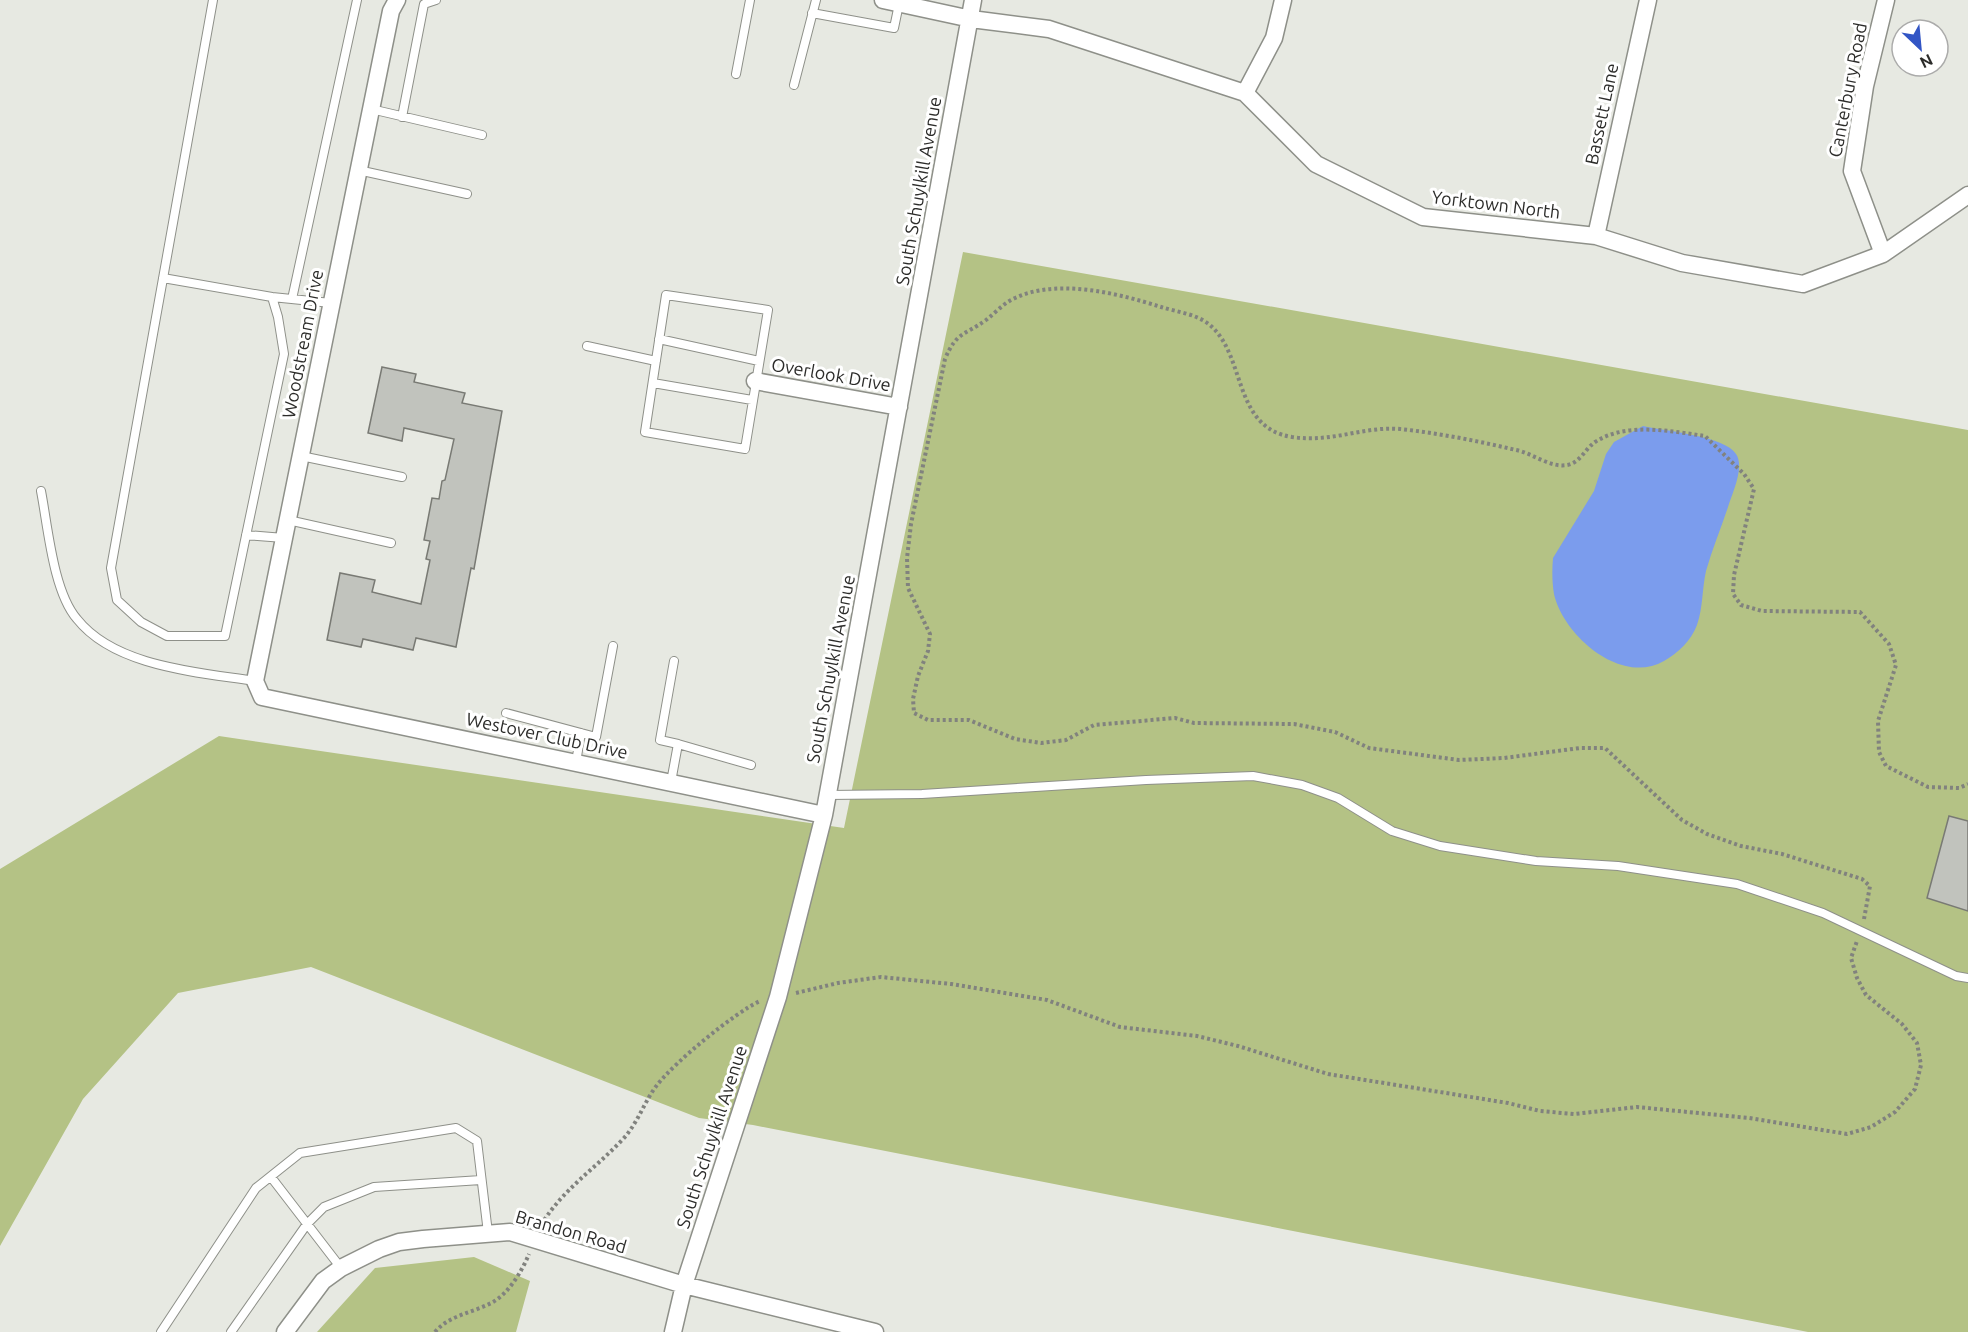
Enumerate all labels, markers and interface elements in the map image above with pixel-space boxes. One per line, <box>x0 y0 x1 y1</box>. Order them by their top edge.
north arrow <box>1890 18 1950 78</box>
street label: Canterbury Road <box>1824 21 1870 159</box>
text: N <box>1917 51 1936 72</box>
street label: Bassett Lane <box>1581 61 1622 166</box>
street label: South Schuylkill Avenue <box>892 95 944 287</box>
street label: Yorktown North <box>1431 186 1562 222</box>
street label: Woodstream Drive <box>278 268 326 420</box>
street label: Overlook Drive <box>770 354 892 394</box>
street label: South Schuylkill Avenue <box>802 573 858 765</box>
street label: Westover Club Drive <box>465 708 630 762</box>
street label: South Schuylkill Avenue <box>672 1043 750 1231</box>
street label: Brandon Road <box>513 1206 629 1256</box>

